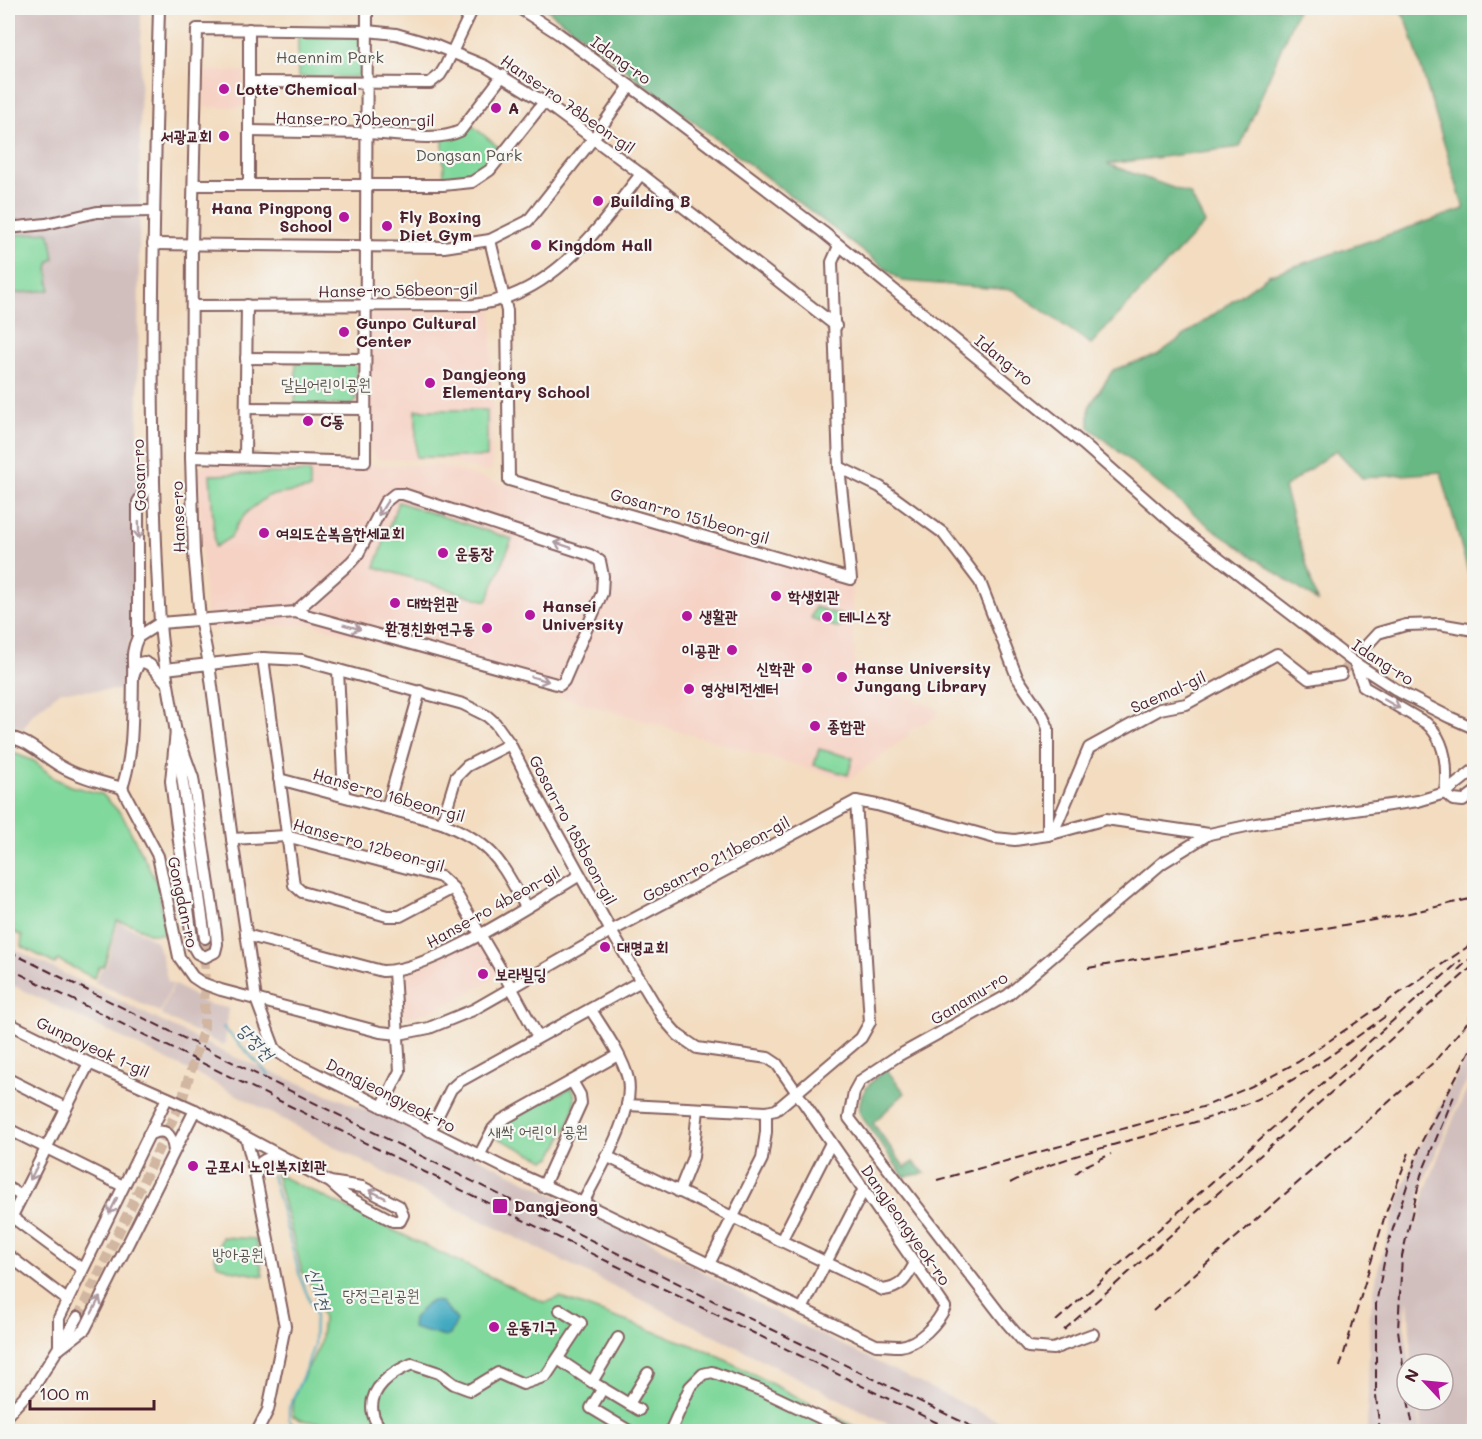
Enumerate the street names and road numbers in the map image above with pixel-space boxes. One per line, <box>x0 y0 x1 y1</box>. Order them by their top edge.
street label: Idang-ro <box>587 31 656 89</box>
street label: Hanse-ro 78beon-gil <box>497 49 640 158</box>
street label: Hanse-ro 70beon-gil <box>275 107 435 130</box>
street label: Hanse-ro 56beon-gil <box>318 278 478 301</box>
street label: Idang-ro <box>971 330 1038 390</box>
street label: Gosan-ro <box>127 439 150 511</box>
street label: Hanse-ro <box>166 481 189 553</box>
street label: Gosan-ro 151beon-gil <box>608 483 772 548</box>
street label: Idang-ro <box>1348 634 1418 689</box>
street label: Saemal-gil <box>1127 666 1209 718</box>
street label: Gosan-ro 185beon-gil <box>525 751 622 908</box>
street label: Hanse-ro 16beon-gil <box>311 763 468 826</box>
street label: Gosan-ro 211beon-gil <box>638 811 793 906</box>
street label: Hanse-ro 12beon-gil <box>291 813 447 876</box>
street label: Gongdan-ro <box>164 854 203 949</box>
street label: Hanse-ro 4beon-gil <box>422 861 563 952</box>
street label: Ganamu-ro <box>926 966 1011 1029</box>
street label: Gunpoyeok 1-gil <box>33 1011 153 1082</box>
street label: Dangjeongyeok-ro <box>323 1053 459 1136</box>
street label: Dangjeongyeok-ro <box>857 1160 956 1289</box>

